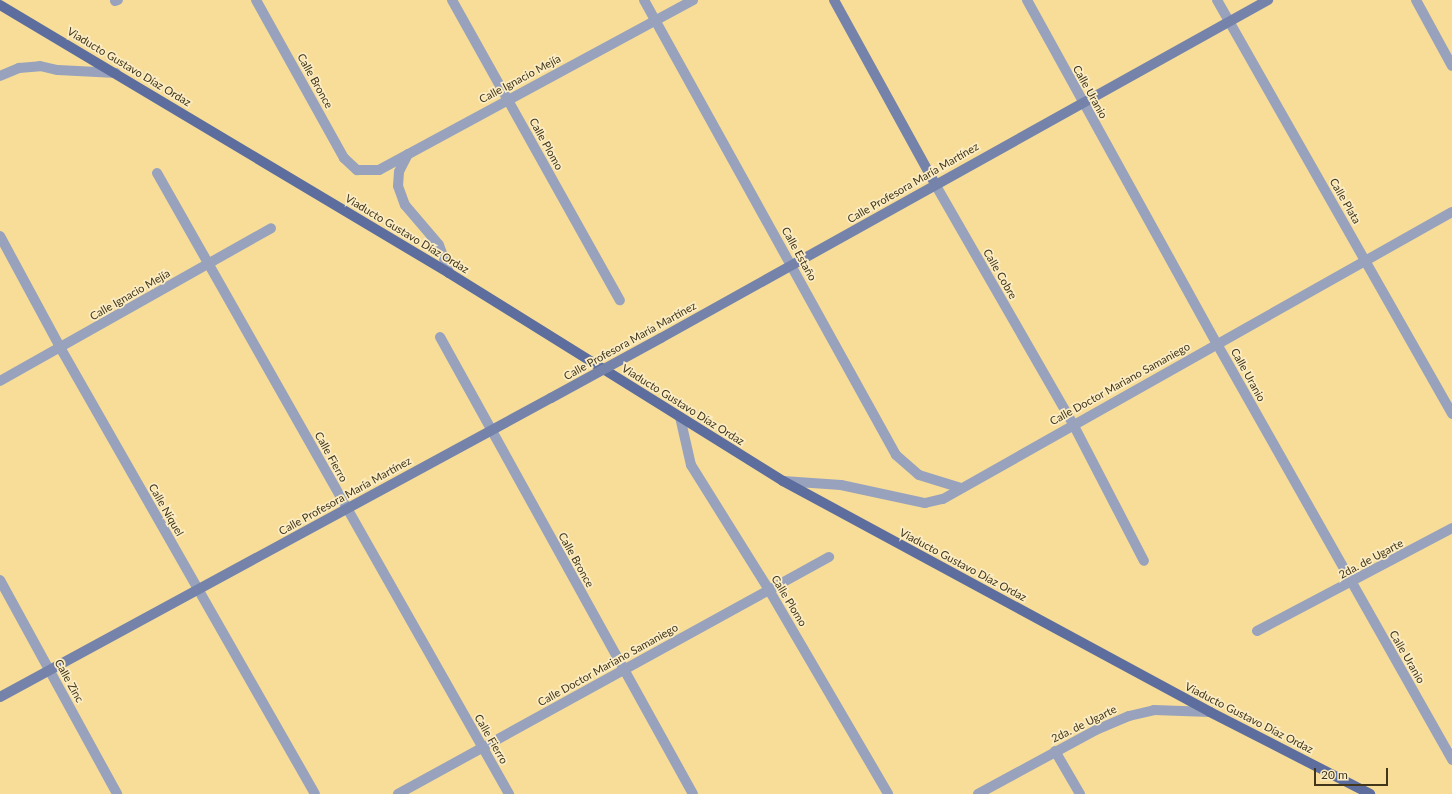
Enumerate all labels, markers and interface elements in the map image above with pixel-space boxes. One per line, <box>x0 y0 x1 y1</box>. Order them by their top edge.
street label: Viaducto Gustavo Díaz Ordaz <box>65 25 193 109</box>
street label: Calle Bronce <box>295 51 335 111</box>
street label: Calle Ignacio Mejía <box>477 52 563 106</box>
street label: Calle Uranio <box>1070 63 1110 121</box>
street label: Calle Plomo <box>526 116 566 172</box>
street label: Calle Profesora María Martínez <box>845 140 981 226</box>
street label: Calle Plata <box>1327 176 1363 226</box>
street label: Viaducto Gustavo Díaz Ordaz <box>343 192 471 276</box>
street label: Calle Estaño <box>779 225 819 283</box>
street label: Calle Cobre <box>980 247 1020 301</box>
street label: Calle Ignacio Mejía <box>88 267 172 323</box>
street label: Calle Profesora María Martínez <box>561 299 699 383</box>
street label: Calle Doctor Mariano Samaniego <box>1047 340 1193 428</box>
street label: Calle Uranio <box>1228 346 1268 404</box>
street label: Viaducto Gustavo Díaz Ordaz <box>619 362 747 448</box>
street label: Calle Fierro <box>312 430 350 484</box>
street label: Calle Profesora María Martínez <box>276 454 414 538</box>
street label: Calle Níquel <box>146 481 186 539</box>
street label: Viaducto Gustavo Díaz Ordaz <box>897 526 1029 604</box>
street label: Calle Bronce <box>556 530 596 590</box>
street label: 2da. de Ugarte <box>1337 537 1405 581</box>
street label: Calle Plomo <box>769 573 809 629</box>
street label: Calle Doctor Mariano Samaniego <box>535 621 681 709</box>
street label: Calle Uranio <box>1387 628 1427 686</box>
street label: Calle Zinc <box>52 657 86 705</box>
street label: Viaducto Gustavo Díaz Ordaz <box>1183 680 1315 756</box>
street label: 2da. de Ugarte <box>1049 703 1119 745</box>
street label: Calle Fierro <box>471 712 511 766</box>
scale bar <box>1316 760 1390 786</box>
text: 20 m <box>1321 767 1348 782</box>

